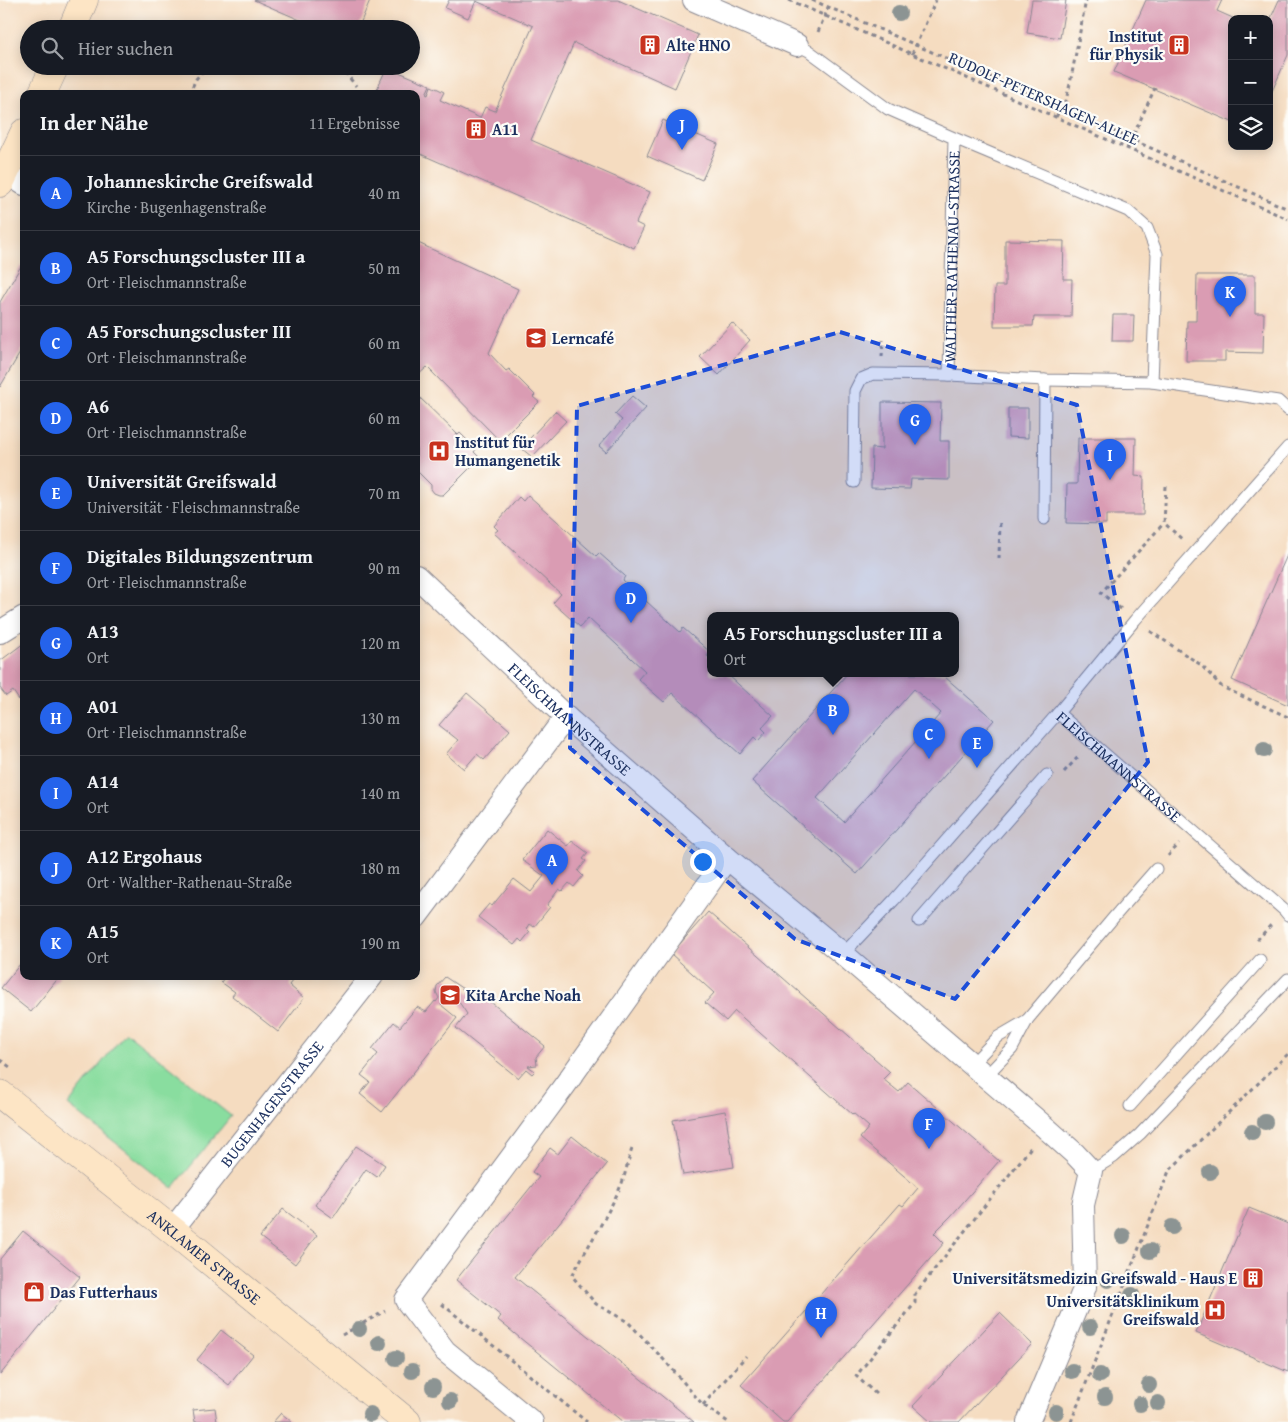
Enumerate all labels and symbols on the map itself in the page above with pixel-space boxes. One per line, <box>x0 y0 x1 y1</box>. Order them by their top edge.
place label: Institut für Physik <box>1089 24 1164 66</box>
building icon: Alte HNO <box>638 33 662 57</box>
place label: Alte HNO <box>666 33 730 57</box>
building icon: Institut für Physik <box>1167 33 1191 57</box>
street label: RUDOLF-PETERSHAGEN-ALLEE <box>945 45 1143 151</box>
pin: J <box>666 109 698 150</box>
building icon: A11 <box>464 117 488 141</box>
place label: A11 <box>492 117 519 141</box>
street label: WALTHER-RATHENAU-STRASSE <box>937 151 966 363</box>
pin: K <box>1214 276 1246 317</box>
school or university icon: Lerncafé <box>524 326 548 350</box>
place label: Lerncafé <box>552 326 614 350</box>
pin: G <box>899 404 931 445</box>
place label: Institut für Humangenetik <box>455 430 561 472</box>
hospital icon: Institut für Humangenetik <box>427 439 451 463</box>
pin: I <box>1094 439 1126 480</box>
pin: D <box>615 582 647 623</box>
street label: FLEISCHMANNSTRASSE <box>503 657 637 781</box>
pin: B <box>817 694 849 735</box>
street label: FLEISCHMANNSTRASSE <box>1051 705 1187 827</box>
pin: C <box>913 718 945 759</box>
pin: E <box>961 727 993 768</box>
pin: A <box>536 844 568 885</box>
your location <box>690 849 716 875</box>
school or university icon: Kita Arche Noah <box>438 983 462 1007</box>
place label: Kita Arche Noah <box>466 983 582 1007</box>
street label: BUGENHAGENSTRASSE <box>214 1035 329 1172</box>
pin: F <box>913 1108 945 1149</box>
street label: ANKLAMER STRASSE <box>142 1203 266 1310</box>
place label: Universitätsmedizin Greifswald - Haus E <box>952 1266 1237 1290</box>
building icon: Universitätsmedizin Greifswald - Haus E <box>1241 1266 1265 1290</box>
shop icon: Das Futterhaus <box>22 1280 46 1304</box>
place label: Das Futterhaus <box>50 1280 158 1304</box>
place label: Universitätsklinikum Greifswald <box>1046 1289 1200 1331</box>
pin: H <box>805 1297 837 1338</box>
hospital icon: Universitätsklinikum Greifswald <box>1203 1298 1227 1322</box>

